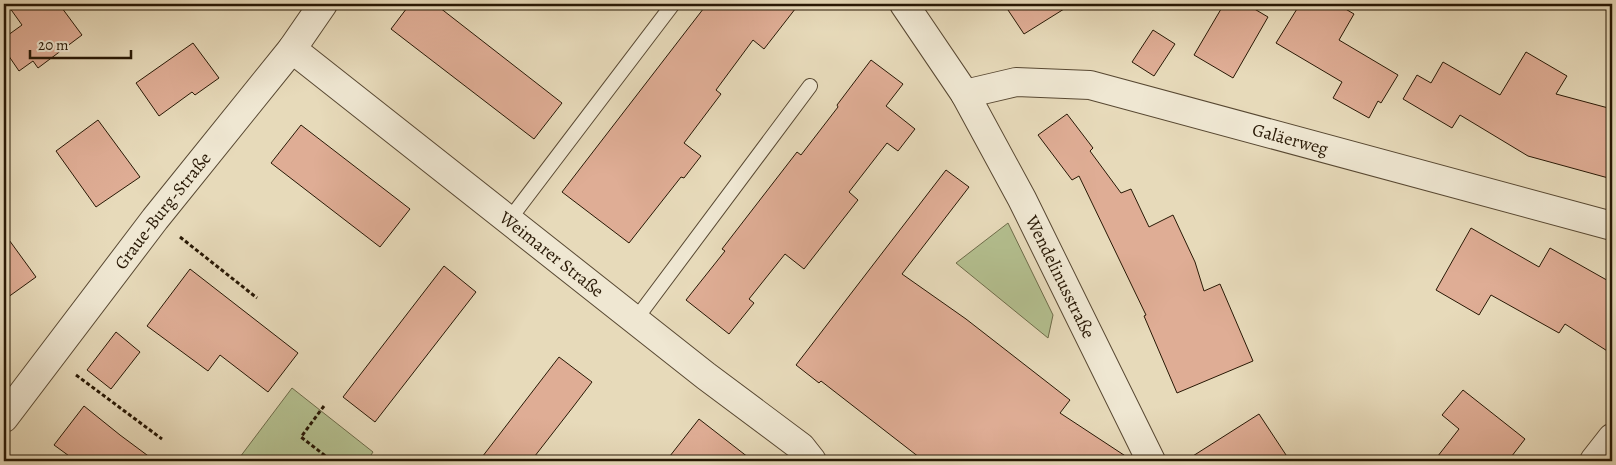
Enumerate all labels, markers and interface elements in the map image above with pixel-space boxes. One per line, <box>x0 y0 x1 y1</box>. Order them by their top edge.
scale bar <box>30 28 131 60</box>
text: 20 m <box>38 35 69 55</box>
street label: Galäerweg <box>1250 117 1331 161</box>
street label: Graue-Burg-Straße <box>109 147 216 274</box>
street label: Weimarer Straße <box>494 205 609 303</box>
street label: Wendelinusstraße <box>1019 210 1101 343</box>

